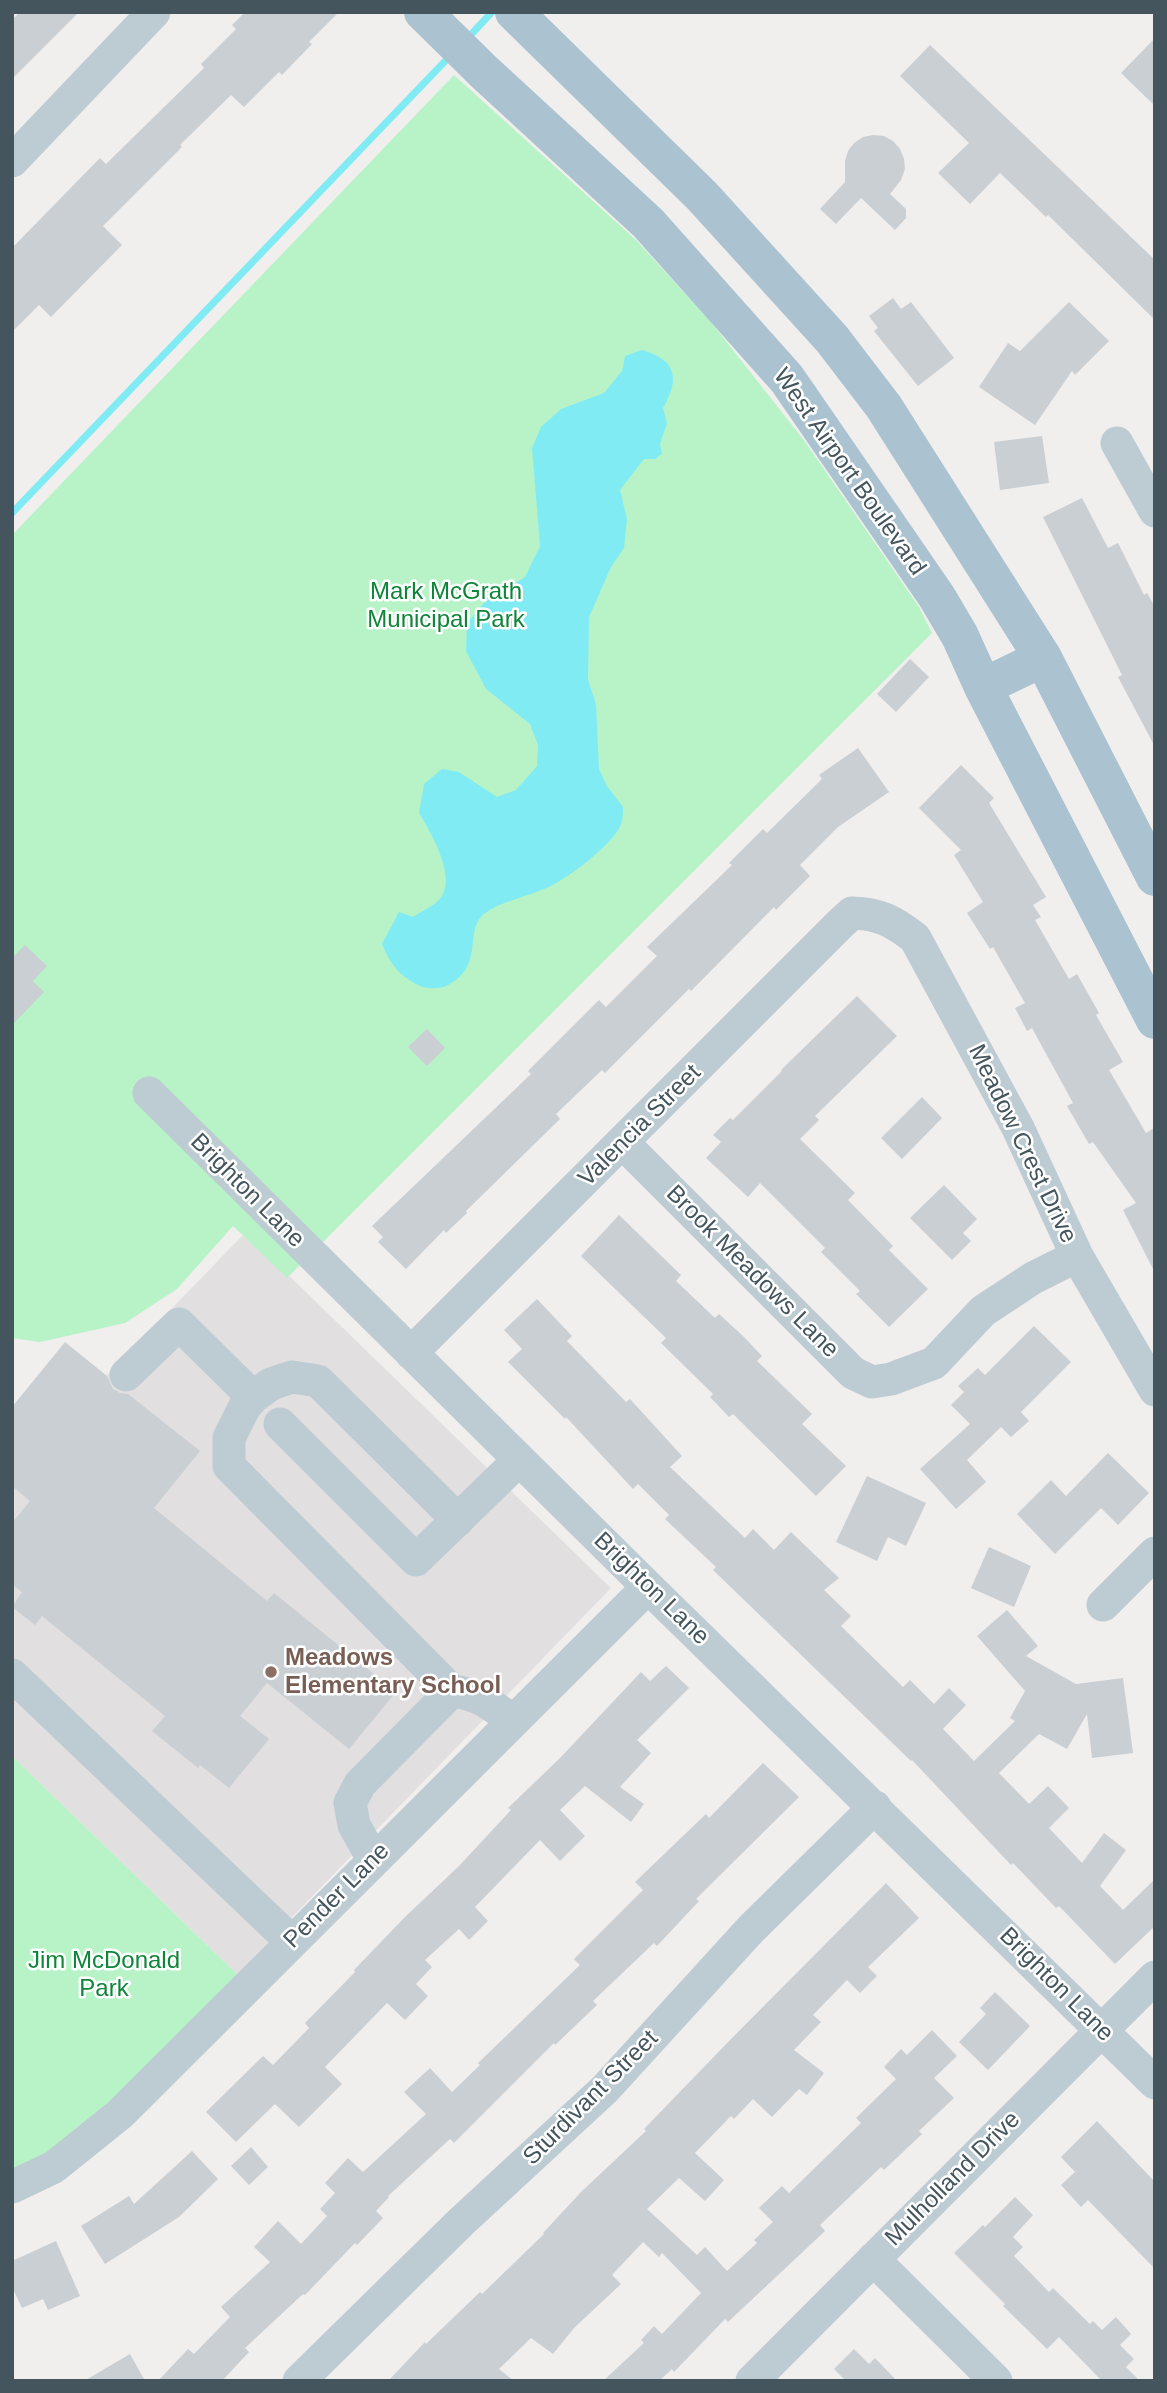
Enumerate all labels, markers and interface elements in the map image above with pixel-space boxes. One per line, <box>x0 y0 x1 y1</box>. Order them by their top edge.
street label: West Airport Boulevard <box>767 363 931 581</box>
park label: Mark McGrath Municipal Park <box>367 578 525 634</box>
street label: Meadow Crest Drive <box>961 1040 1083 1248</box>
street label: Valencia Street <box>573 1059 707 1193</box>
street label: Brighton Lane <box>184 1128 310 1254</box>
street label: Brook Meadows Lane <box>660 1180 844 1364</box>
street label: Brighton Lane <box>587 1527 715 1651</box>
place label: Meadows Elementary School <box>285 1644 501 1700</box>
marker: Meadows Elementary School <box>263 1664 279 1680</box>
street label: Pender Lane <box>278 1837 396 1955</box>
street label: Brighton Lane <box>993 1922 1119 2048</box>
park label: Jim McDonald Park <box>28 1947 180 2003</box>
street label: Sturdivant Street <box>518 2025 664 2171</box>
street label: Mulholland Drive <box>880 2106 1026 2252</box>

